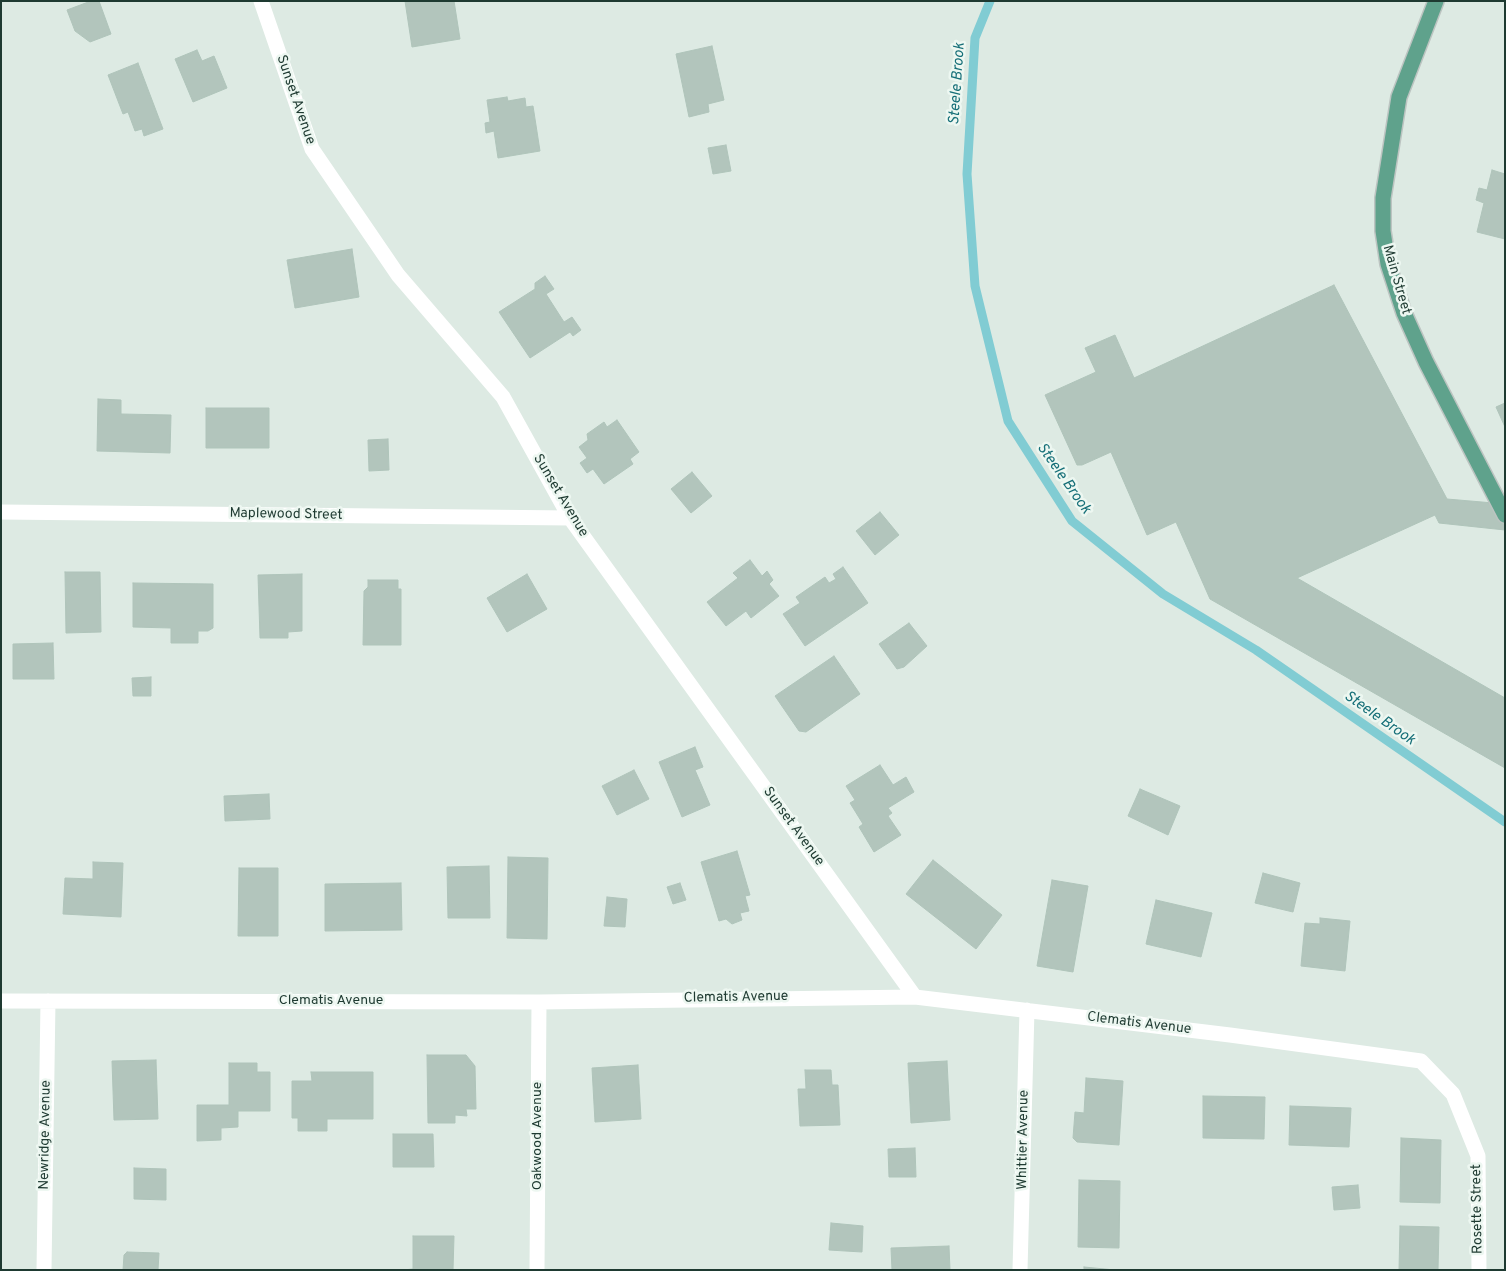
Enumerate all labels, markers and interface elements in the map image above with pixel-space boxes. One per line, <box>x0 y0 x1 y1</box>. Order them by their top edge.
water label: Steele Brook <box>946 42 970 126</box>
street label: Sunset Avenue <box>272 53 318 147</box>
street label: Main Street <box>1378 243 1414 317</box>
water label: Steele Brook <box>1032 440 1094 518</box>
street label: Sunset Avenue <box>529 452 591 540</box>
street label: Maplewood Street <box>229 506 343 524</box>
water label: Steele Brook <box>1340 688 1418 750</box>
street label: Sunset Avenue <box>759 784 827 870</box>
street label: Clematis Avenue <box>684 989 788 1007</box>
street label: Clematis Avenue <box>279 993 383 1009</box>
street label: Clematis Avenue <box>1086 1009 1192 1039</box>
street label: Newridge Avenue <box>37 1080 55 1190</box>
street label: Oakwood Avenue <box>530 1082 546 1190</box>
street label: Whittier Avenue <box>1015 1090 1033 1190</box>
street label: Rosette Street <box>1469 1164 1487 1254</box>

